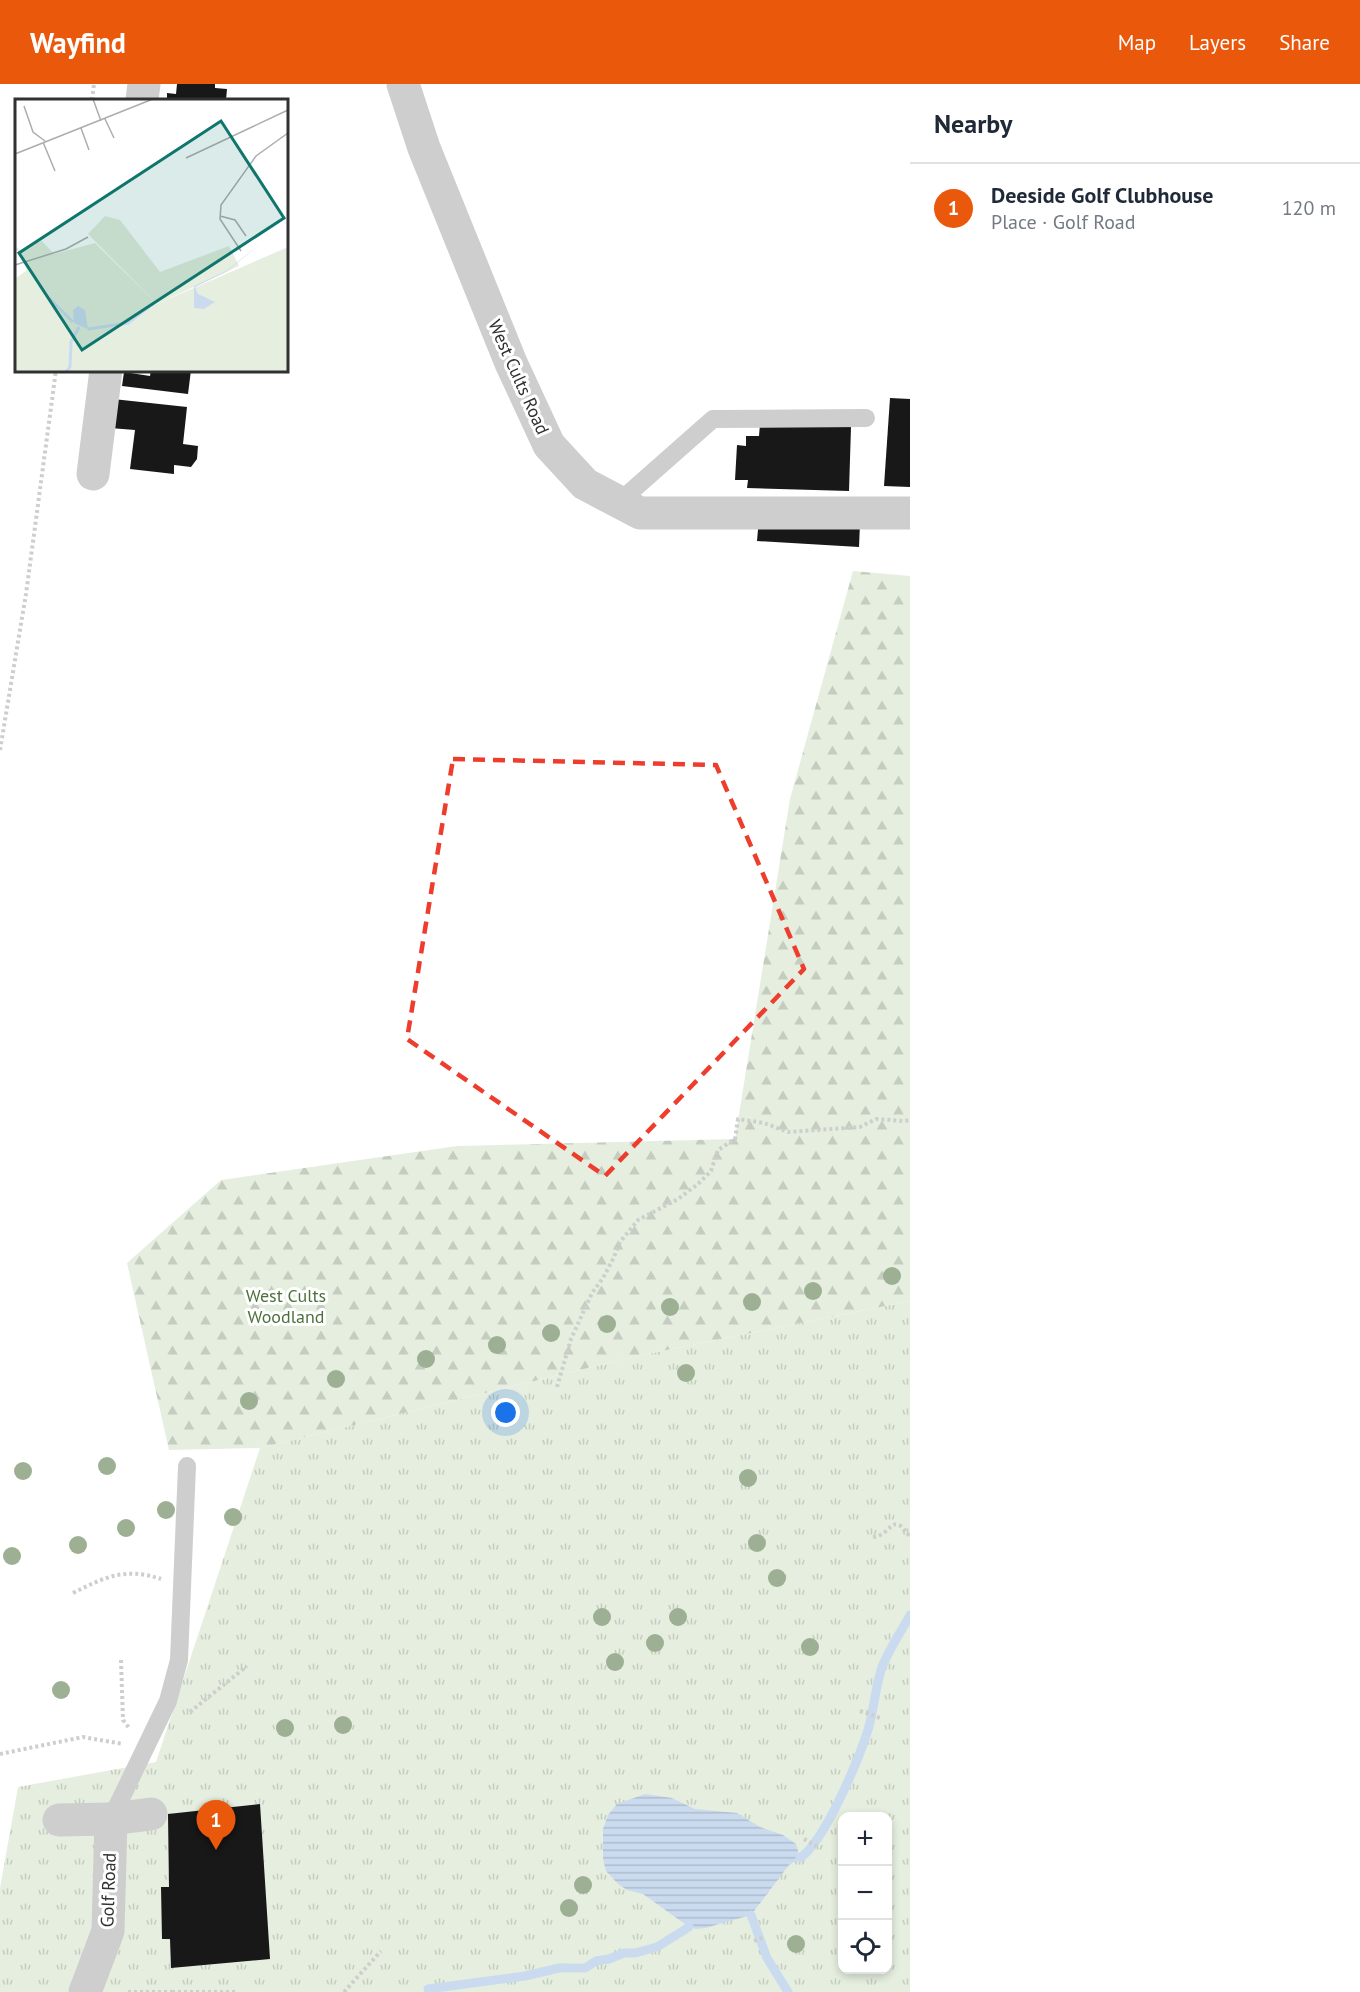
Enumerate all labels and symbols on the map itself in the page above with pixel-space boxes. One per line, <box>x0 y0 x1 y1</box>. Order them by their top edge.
inset map <box>15 99 288 372</box>
street label: West Cults Road <box>483 316 555 438</box>
park label: West Cults Woodland <box>246 1284 326 1328</box>
your location <box>491 1398 520 1427</box>
pin: 1 <box>196 1800 236 1850</box>
street label: Golf Road <box>95 1852 121 1928</box>

